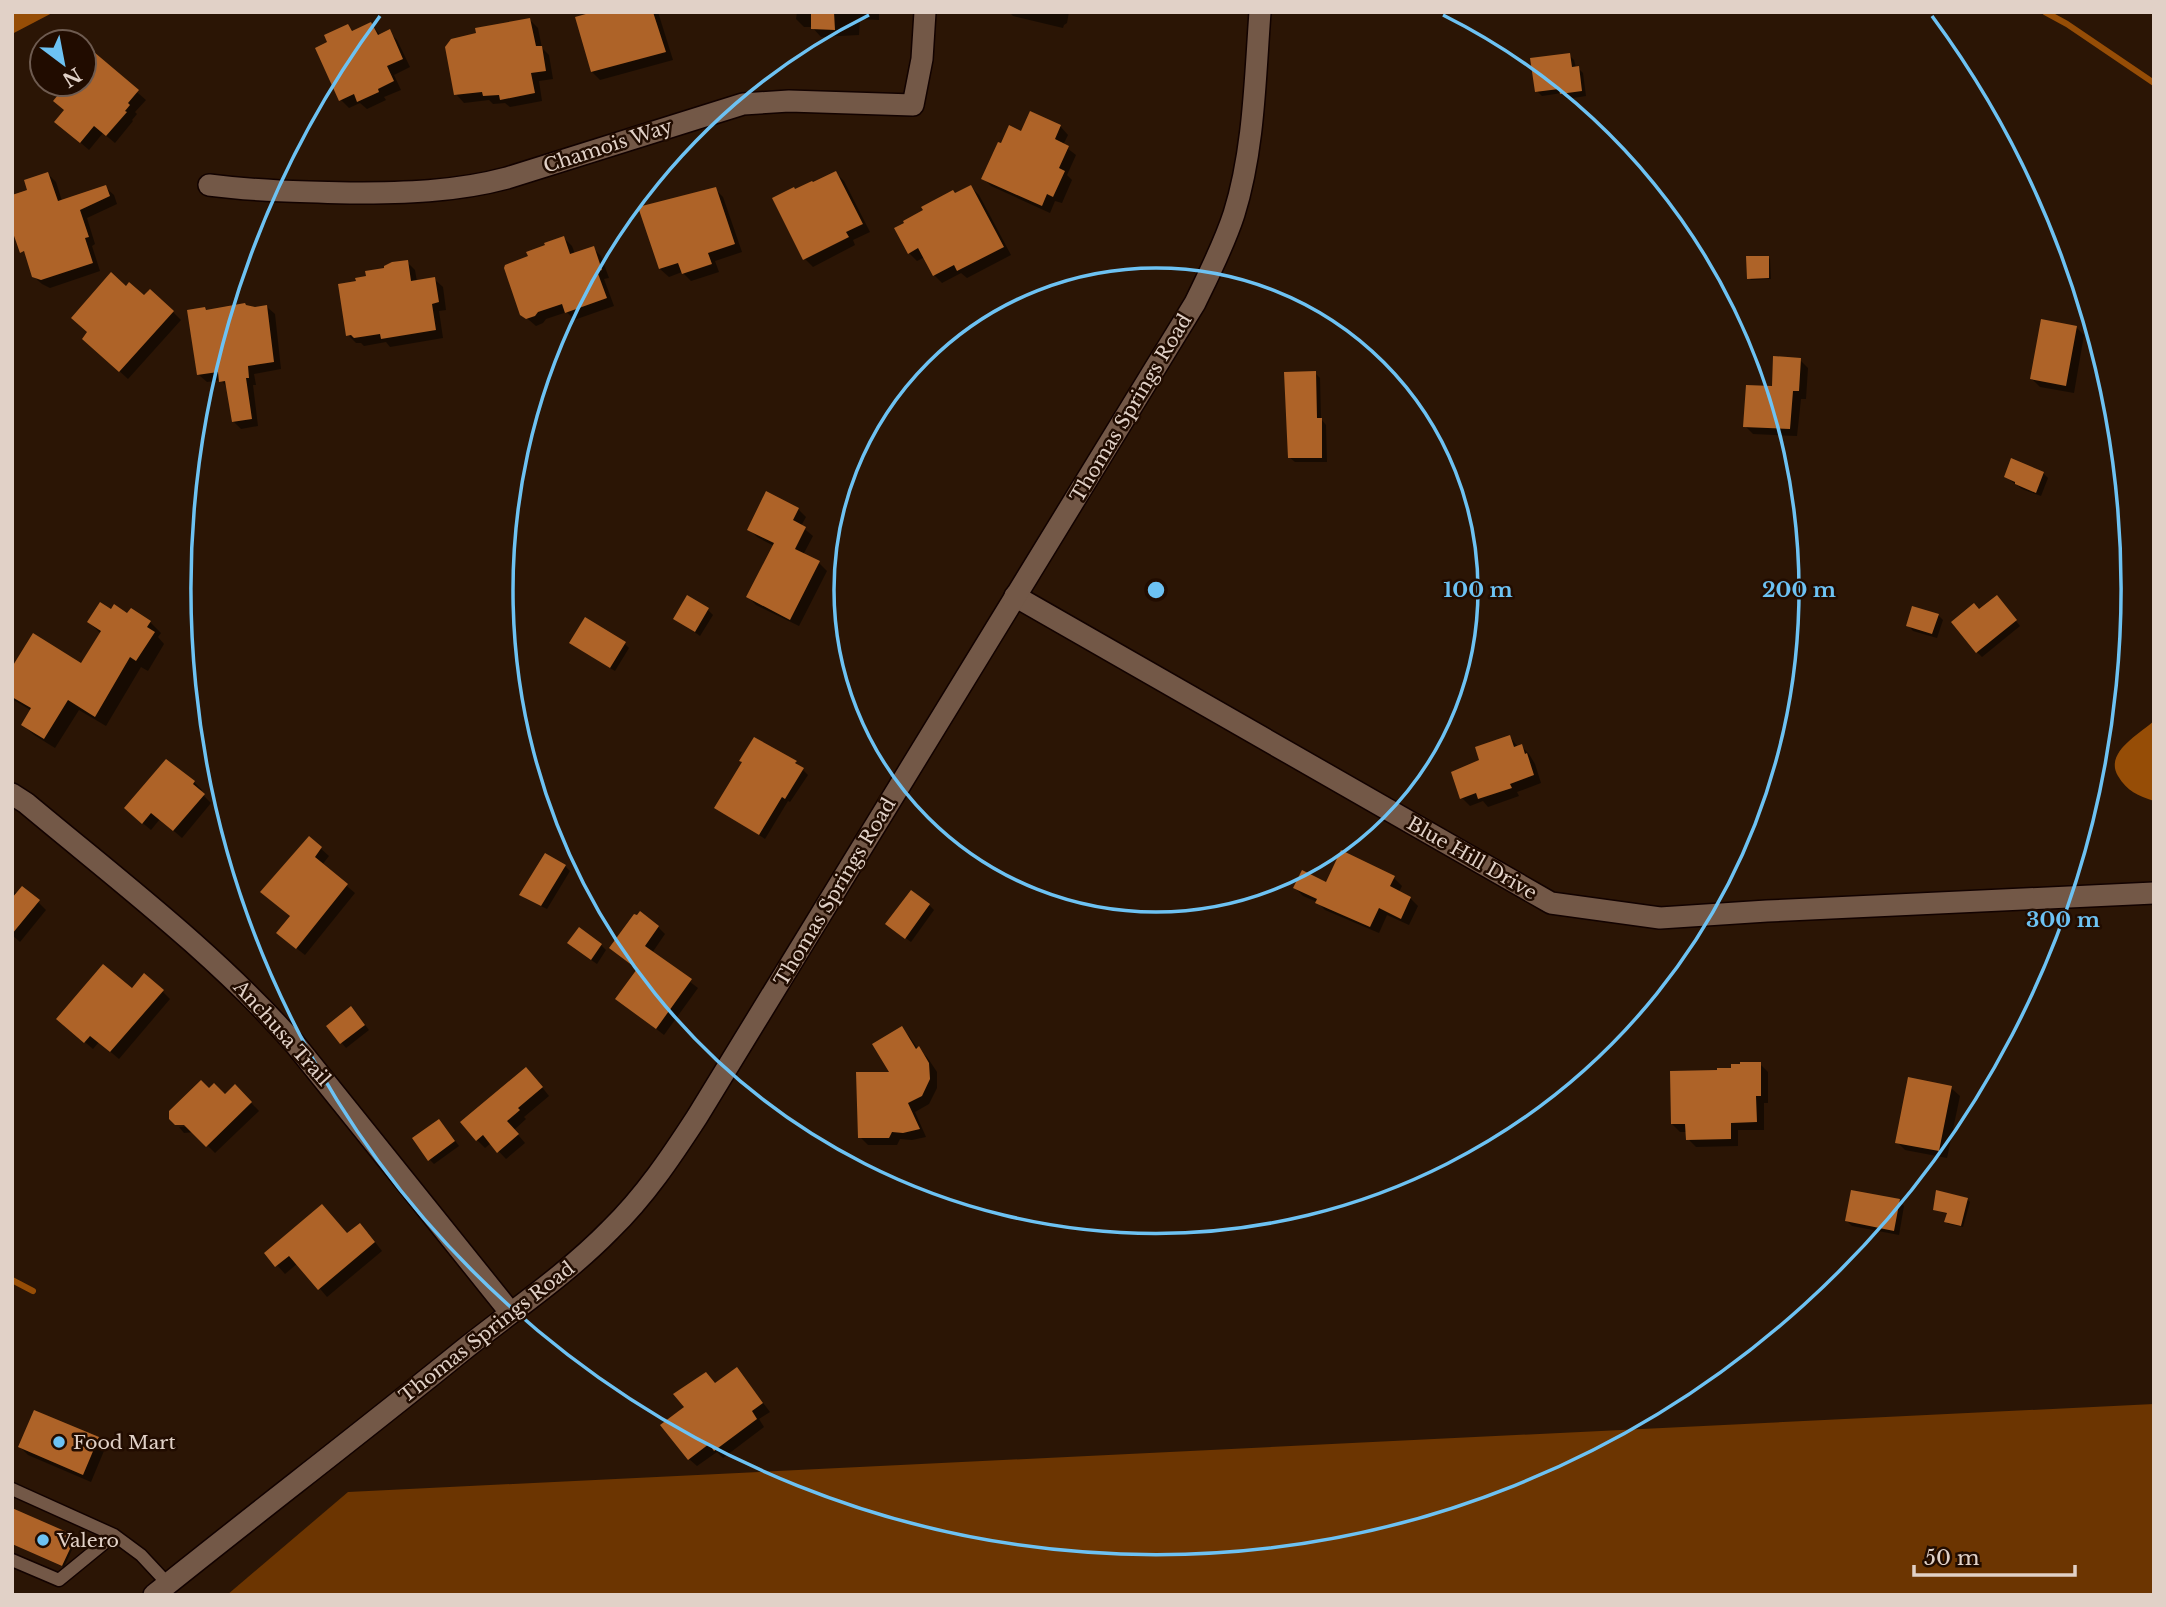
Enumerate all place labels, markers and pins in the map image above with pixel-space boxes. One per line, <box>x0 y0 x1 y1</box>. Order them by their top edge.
centre of rings <box>1144 578 1168 602</box>
place label: Food Mart <box>73 1431 176 1454</box>
marker: Food Mart <box>51 1434 67 1450</box>
place label: Valero <box>56 1529 119 1552</box>
marker: Valero <box>35 1532 51 1548</box>

